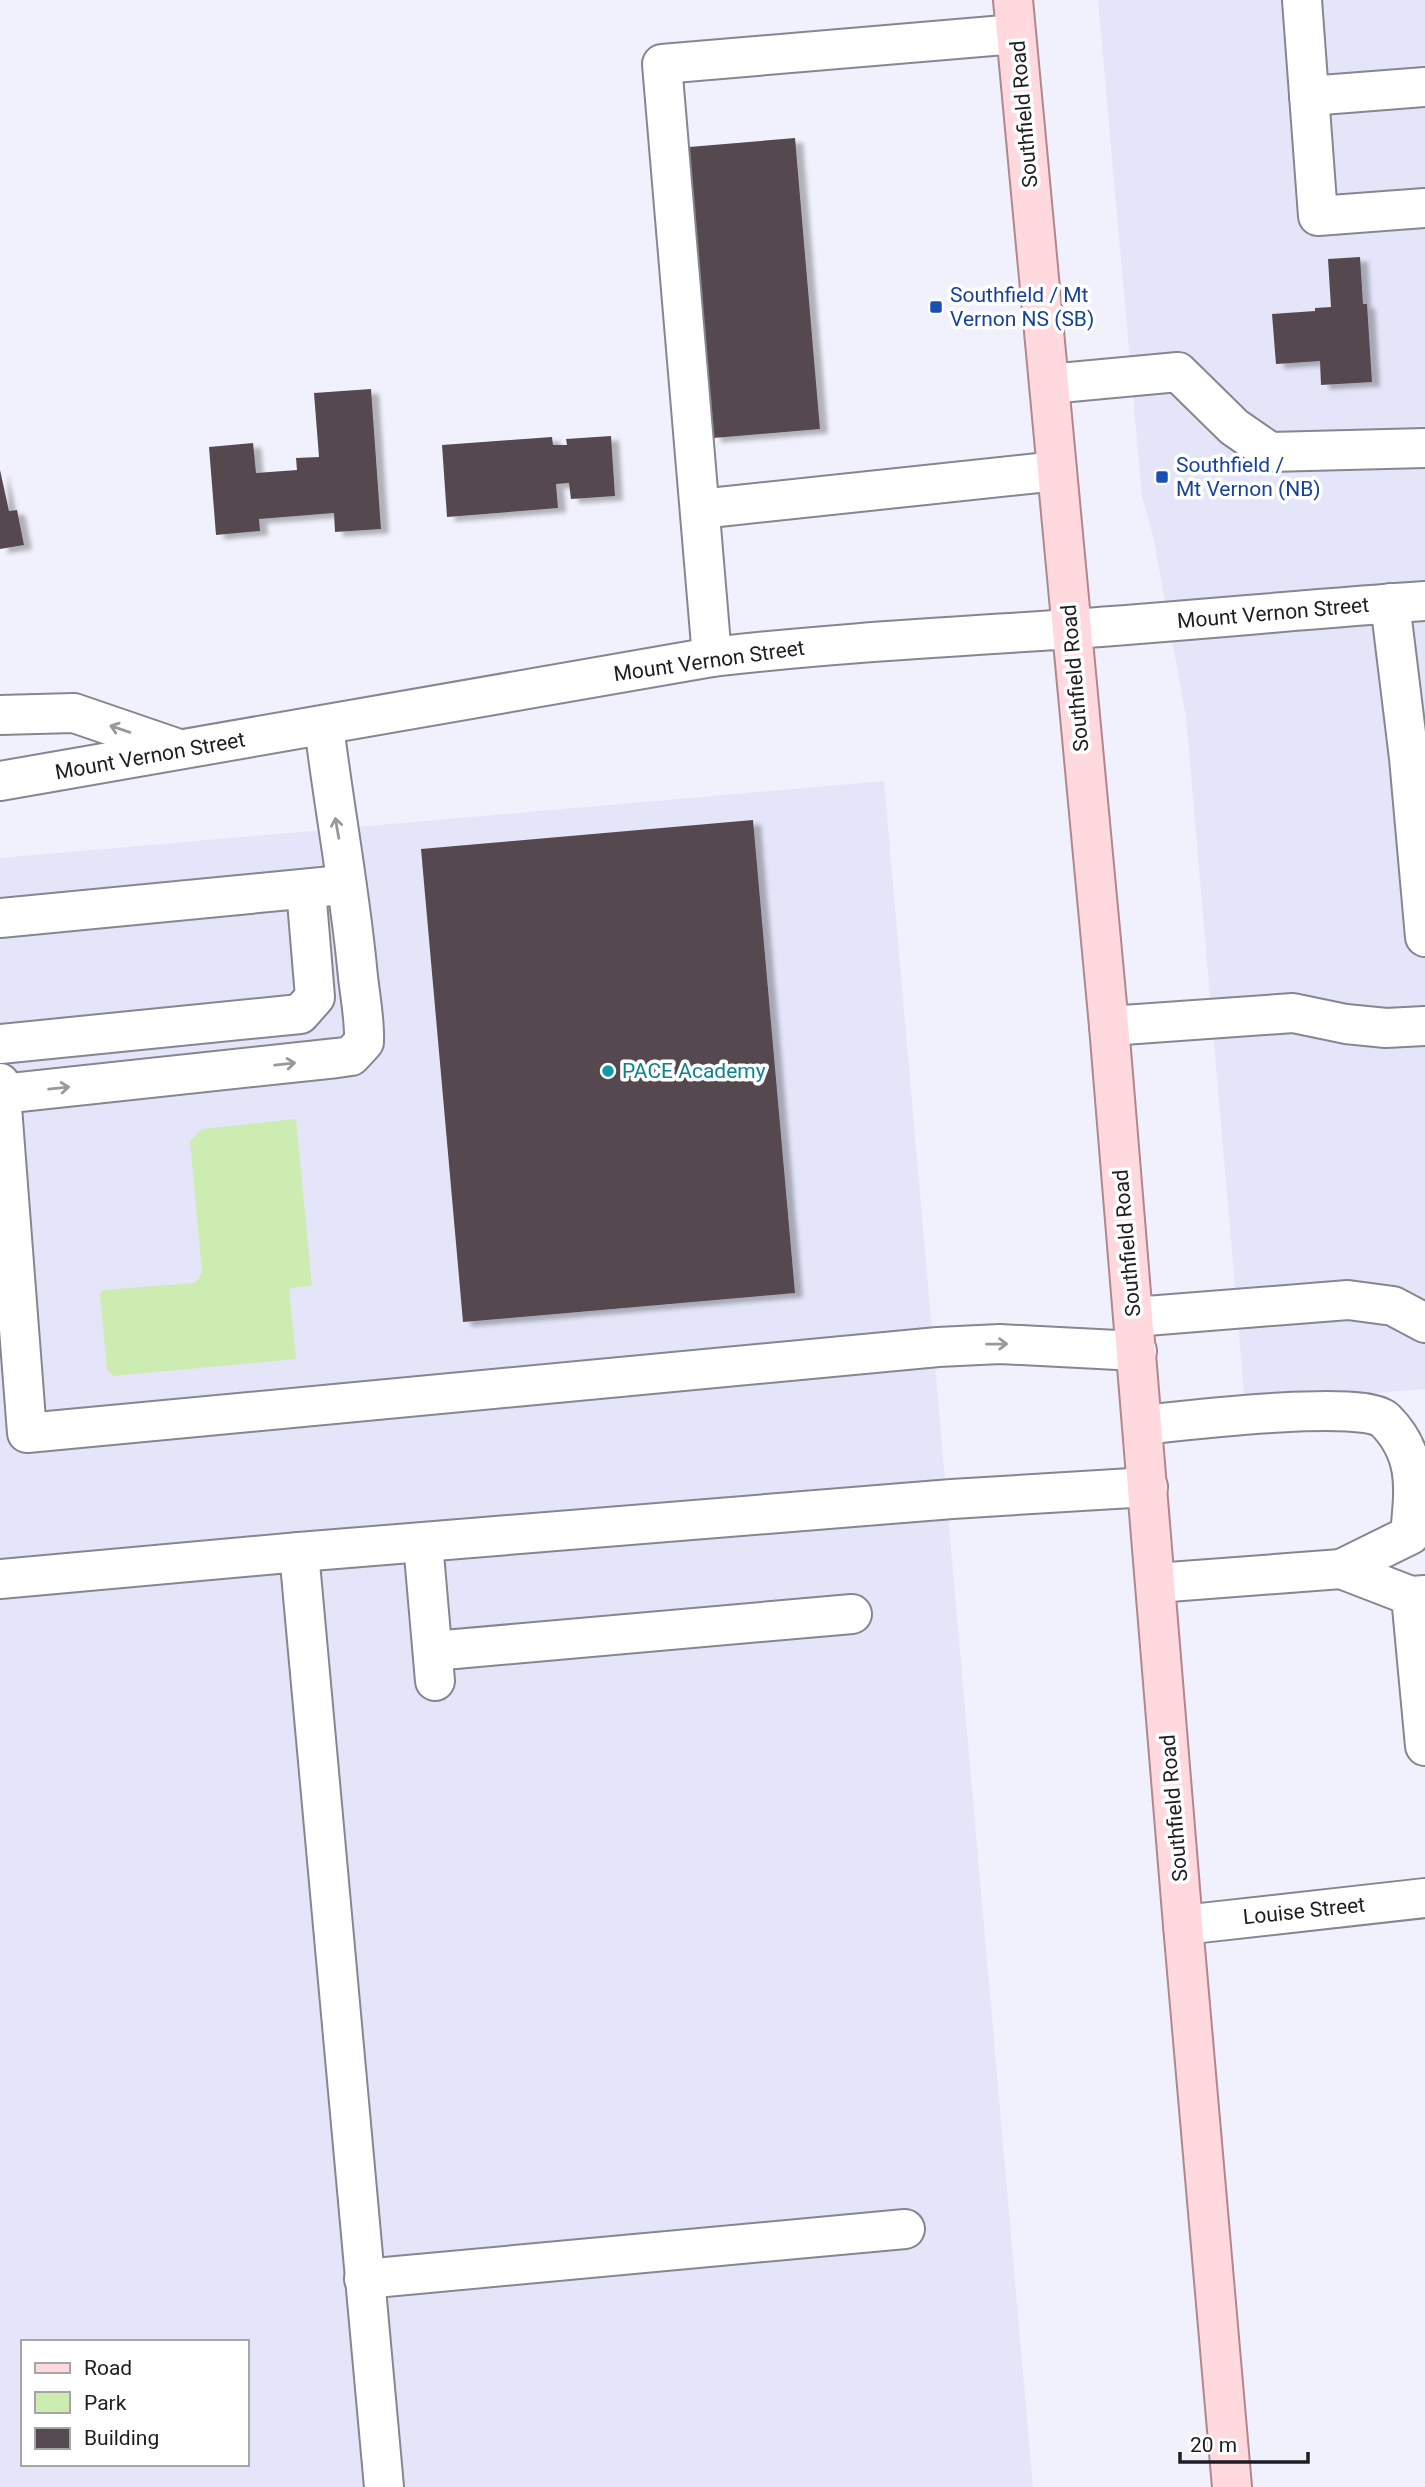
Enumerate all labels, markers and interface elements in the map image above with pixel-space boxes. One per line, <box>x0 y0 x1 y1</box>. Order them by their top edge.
street label: Southfield Road <box>1006 39 1042 189</box>
place label: Southfield / Mt Vernon NS (SB) <box>950 283 1094 331</box>
marker: Southfield / Mt Vernon NS (SB) <box>928 299 944 315</box>
place label: Southfield / Mt Vernon (NB) <box>1176 453 1321 501</box>
marker: Southfield / Mt Vernon (NB) <box>1154 469 1170 485</box>
street label: Mount Vernon Street <box>1176 593 1370 633</box>
street label: Southfield Road <box>1057 603 1093 753</box>
street label: Mount Vernon Street <box>612 636 806 686</box>
one-way arrow <box>109 722 131 735</box>
street label: Mount Vernon Street <box>53 727 247 785</box>
one-way arrow <box>330 817 344 840</box>
one-way arrow <box>273 1057 296 1070</box>
place label: PACE Academy <box>622 1059 766 1083</box>
marker: PACE Academy <box>600 1063 616 1079</box>
one-way arrow <box>47 1081 70 1094</box>
street label: Southfield Road <box>1109 1168 1145 1318</box>
one-way arrow <box>986 1337 1009 1351</box>
street label: Southfield Road <box>1156 1733 1192 1883</box>
street label: Louise Street <box>1242 1893 1366 1929</box>
legend <box>21 2340 248 2466</box>
text: Road <box>84 2356 132 2380</box>
text: Park <box>84 2391 127 2415</box>
scale bar <box>1180 2420 1308 2464</box>
text: Building <box>84 2426 159 2450</box>
text: 20 m <box>1190 2433 1237 2457</box>

